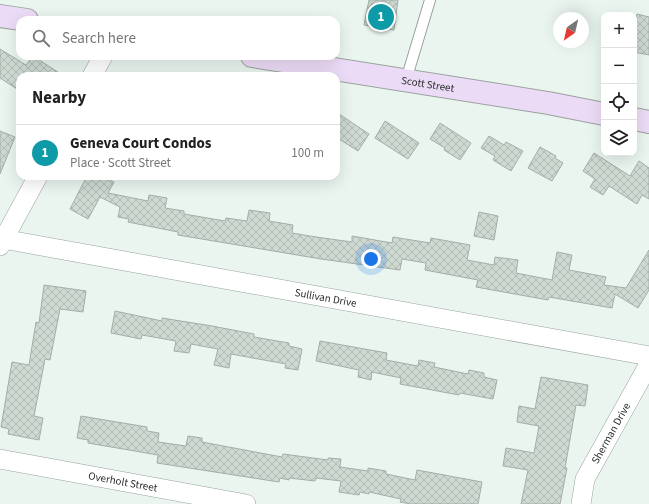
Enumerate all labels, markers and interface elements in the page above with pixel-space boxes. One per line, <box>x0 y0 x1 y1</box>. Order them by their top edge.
pin: 1 <box>368 2 394 32</box>
north arrow <box>553 12 589 48</box>
map controls <box>601 12 637 156</box>
button: + <box>601 12 637 48</box>
search box <box>16 16 340 60</box>
icon: search <box>30 27 52 49</box>
text: Search here <box>62 28 136 49</box>
button: − <box>601 48 637 84</box>
street label: Scott Street <box>400 73 456 96</box>
button: locate <box>601 84 637 120</box>
text: Nearby <box>32 86 86 110</box>
button: layers <box>601 120 637 156</box>
text: Geneva Court Condos <box>70 133 211 154</box>
text: 1 <box>42 144 48 162</box>
text: 100 m <box>291 144 324 162</box>
text: Place · Scott Street <box>70 154 171 172</box>
your location <box>361 249 381 269</box>
street label: Sullivan Drive <box>293 285 358 311</box>
street label: Sherman Drive <box>588 399 634 467</box>
street label: Overholt Street <box>87 468 159 496</box>

